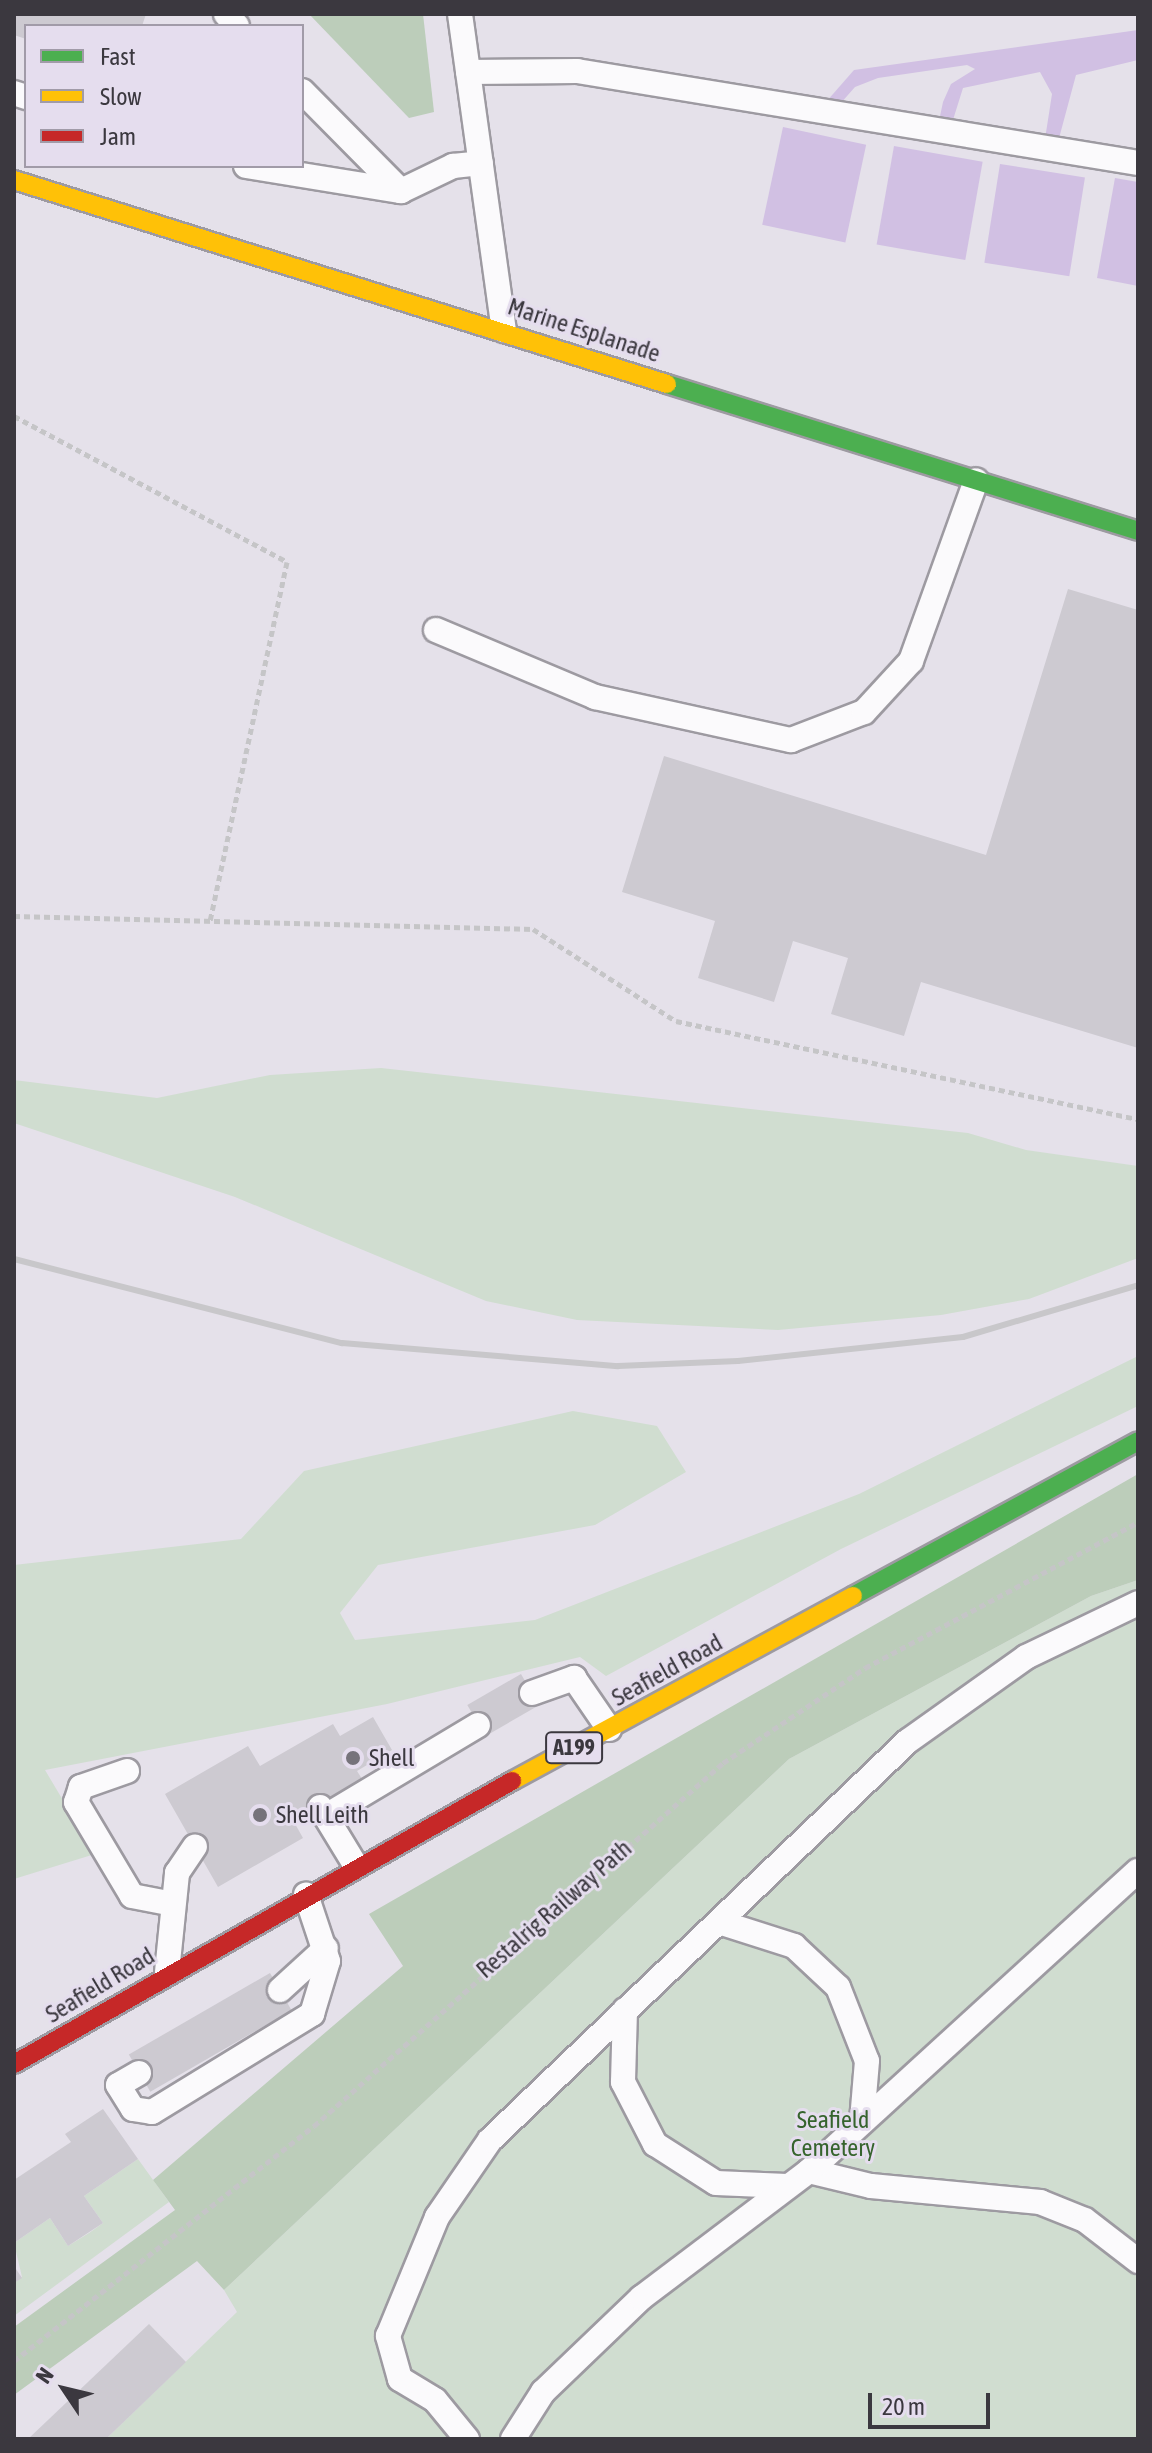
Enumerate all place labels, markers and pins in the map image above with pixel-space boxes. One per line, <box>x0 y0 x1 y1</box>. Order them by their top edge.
place label: Shell <box>369 1744 414 1772</box>
marker: Shell <box>344 1749 362 1767</box>
place label: Shell Leith <box>276 1801 369 1829</box>
marker: Shell Leith <box>251 1806 269 1824</box>

